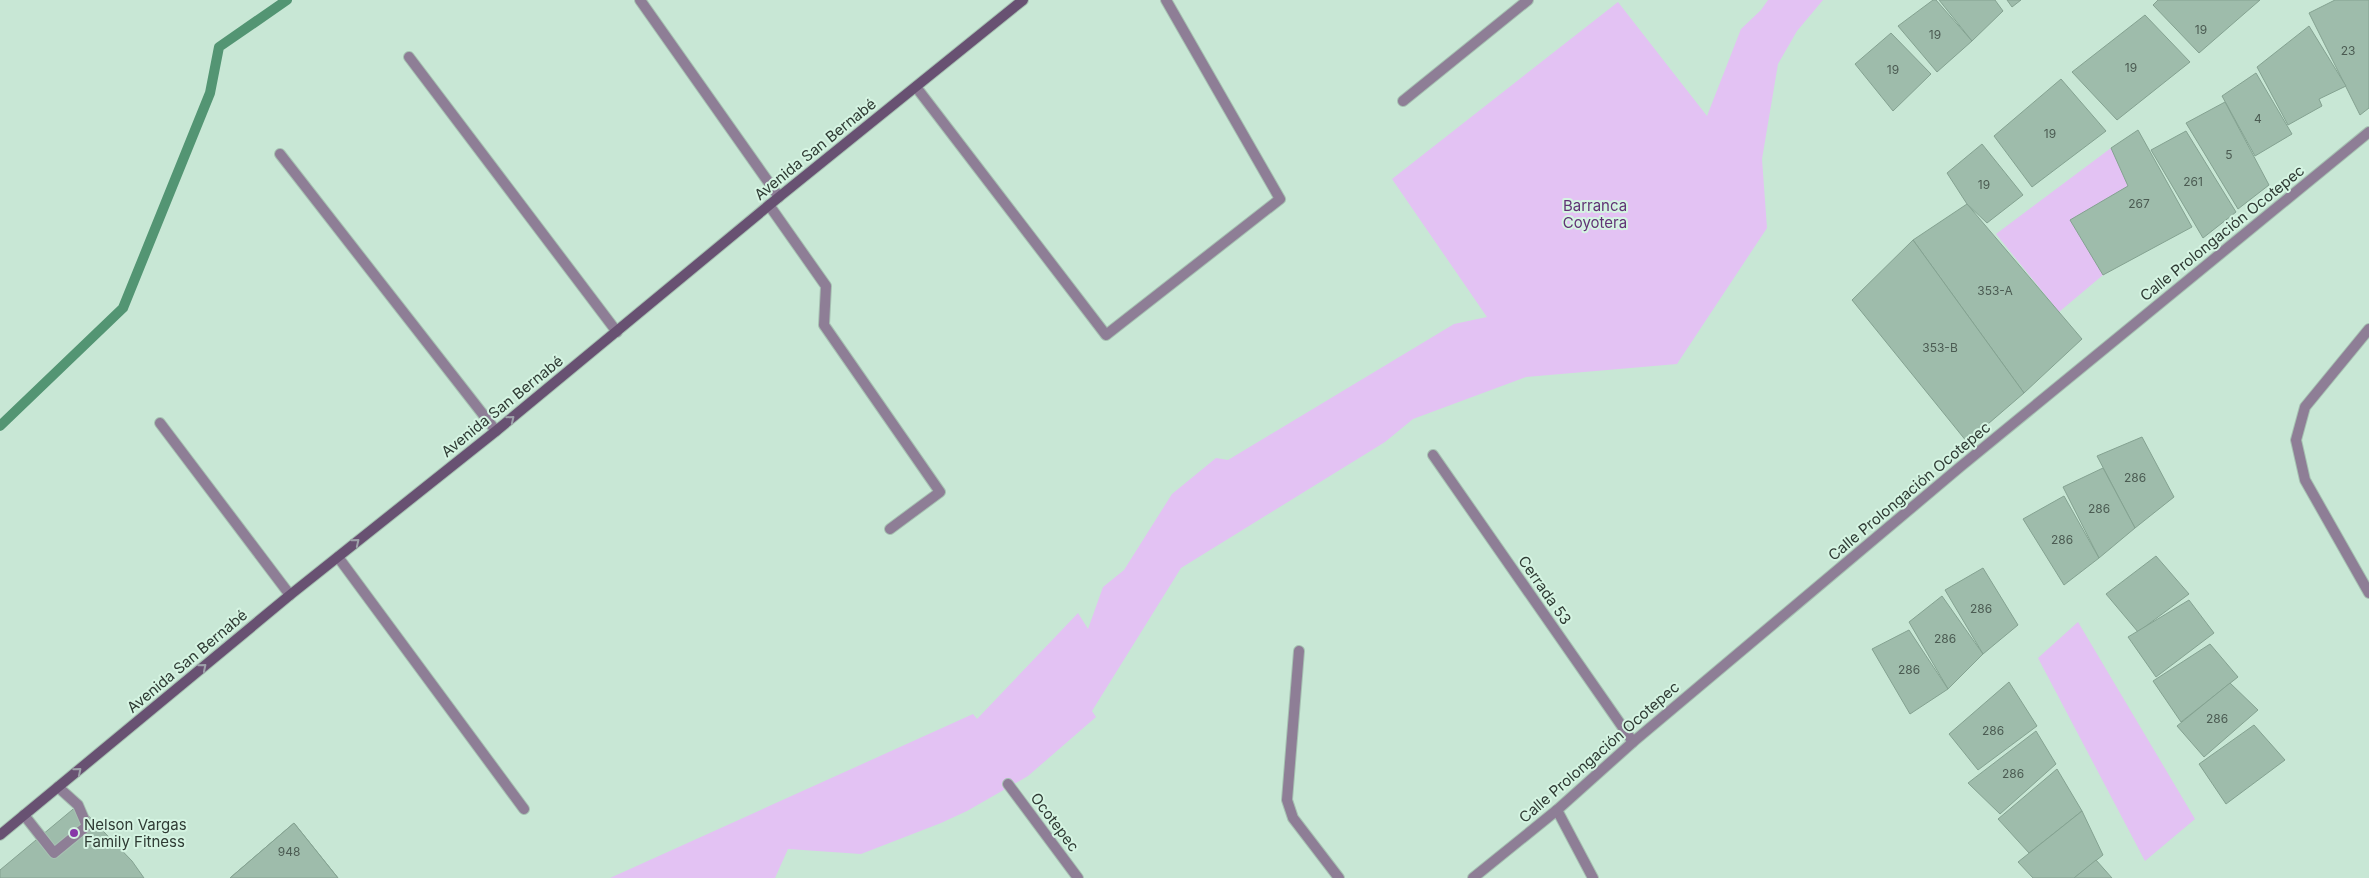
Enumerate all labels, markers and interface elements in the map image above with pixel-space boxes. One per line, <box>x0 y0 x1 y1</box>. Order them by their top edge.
house number: 19 <box>2195 22 2207 37</box>
house number: 19 <box>1929 27 1941 42</box>
house number: 23 <box>2341 43 2355 58</box>
house number: 19 <box>2125 60 2137 75</box>
house number: 19 <box>1887 62 1899 77</box>
street label: Avenida San Bernabé <box>750 94 880 204</box>
house number: 4 <box>2254 111 2262 126</box>
house number: 19 <box>2044 126 2056 141</box>
house number: 5 <box>2225 147 2233 162</box>
street label: Calle Prolongación Ocotepec <box>2136 161 2308 305</box>
house number: 261 <box>2183 174 2203 189</box>
house number: 19 <box>1978 177 1990 192</box>
park label: Barranca Coyotera <box>1563 196 1627 232</box>
house number: 267 <box>2128 196 2150 211</box>
house number: 353-A <box>1977 283 2013 298</box>
house number: 353-B <box>1922 340 1958 355</box>
street label: Avenida San Bernabé <box>437 351 567 461</box>
one-way arrow <box>505 416 514 425</box>
street label: Calle Prolongación Ocotepec <box>1824 418 1994 564</box>
house number: 286 <box>2124 470 2146 485</box>
house number: 286 <box>2088 501 2110 516</box>
house number: 286 <box>2051 532 2073 547</box>
one-way arrow <box>350 540 359 548</box>
street label: Cerrada 53 <box>1514 552 1576 628</box>
house number: 286 <box>1970 601 1992 616</box>
street label: Avenida San Bernabé <box>123 605 251 717</box>
house number: 286 <box>1934 631 1956 646</box>
house number: 286 <box>1898 662 1920 677</box>
one-way arrow <box>197 664 206 672</box>
street label: Calle Prolongación Ocotepec <box>1515 677 1683 827</box>
house number: 286 <box>2206 711 2228 726</box>
house number: 286 <box>1982 723 2004 738</box>
house number: 286 <box>2002 766 2024 781</box>
one-way arrow <box>72 768 81 776</box>
street label: Ocotepec <box>1027 789 1083 855</box>
place label: Nelson Vargas Family Fitness <box>84 815 187 851</box>
marker: Nelson Vargas Family Fitness <box>68 827 80 839</box>
house number: 948 <box>278 844 300 859</box>

